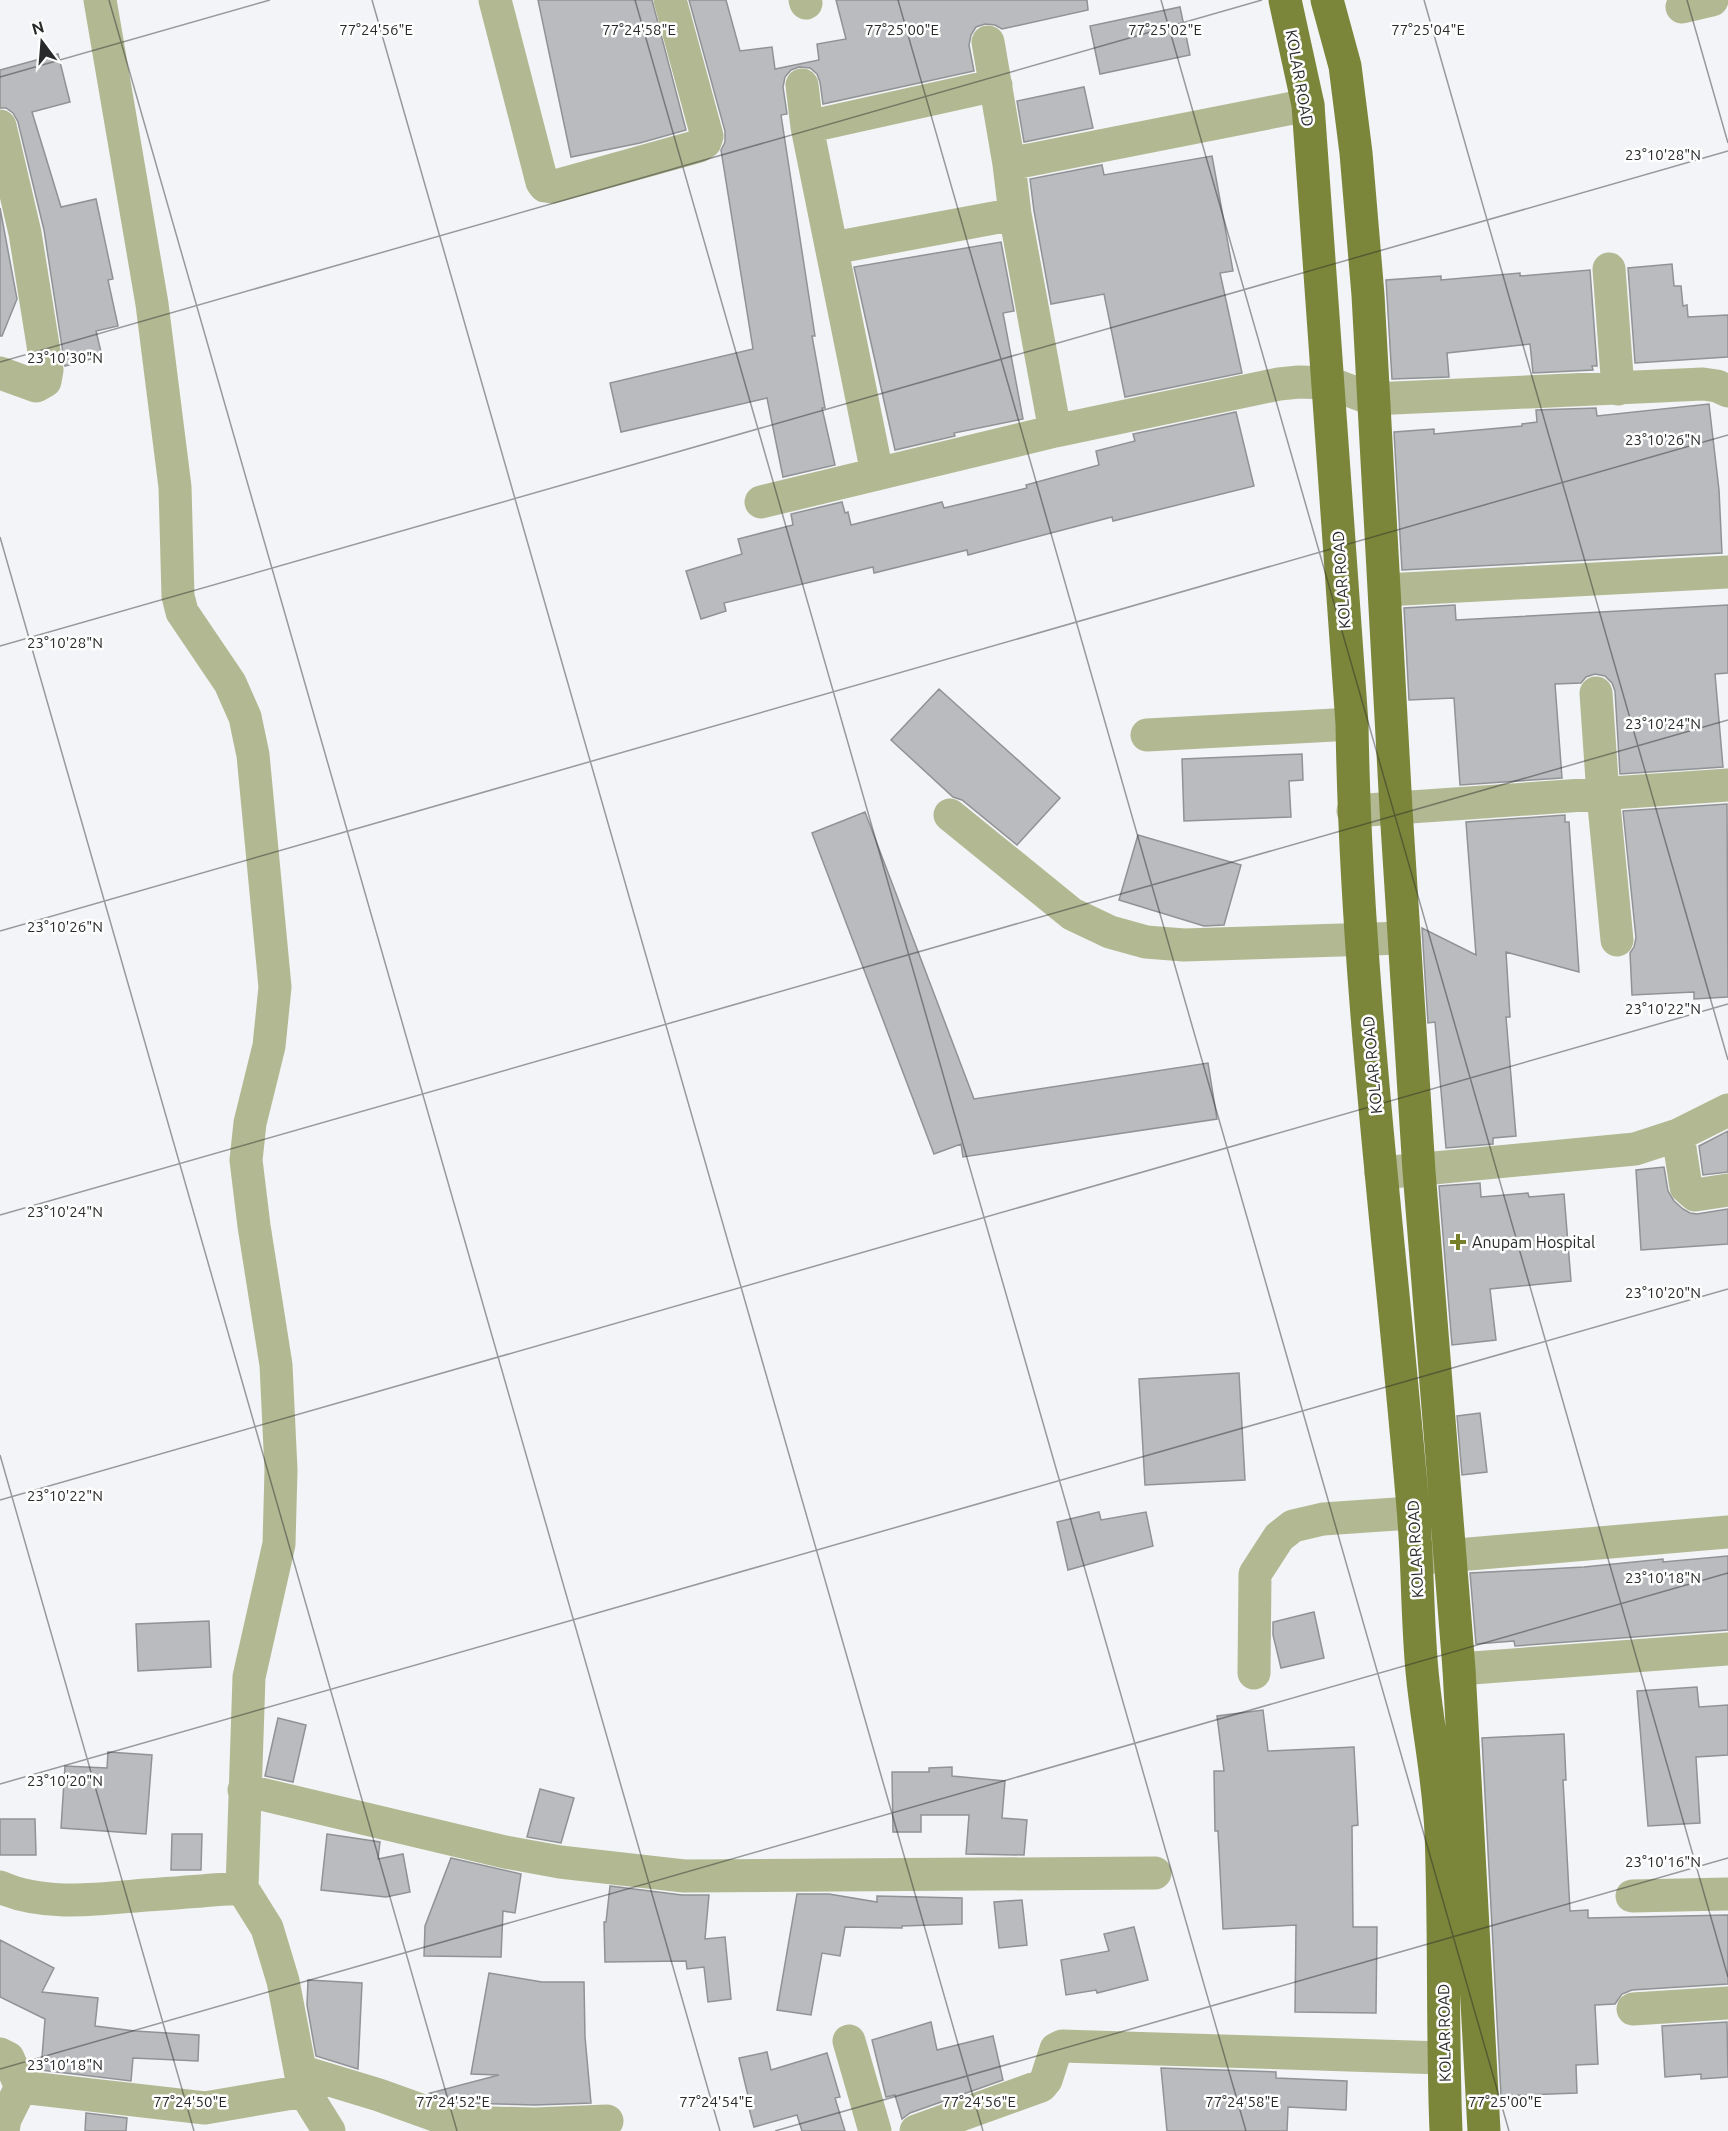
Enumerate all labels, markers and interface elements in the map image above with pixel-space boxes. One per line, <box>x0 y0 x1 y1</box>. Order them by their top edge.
north arrow <box>12 12 72 72</box>
text: N <box>30 17 46 38</box>
text: 77°24'56"E <box>339 21 413 38</box>
text: 77°24'58"E <box>602 21 676 38</box>
text: 77°25'00"E <box>865 21 939 38</box>
text: 77°25'02"E <box>1128 21 1202 38</box>
text: 77°25'04"E <box>1391 21 1465 38</box>
street label: KOLAR ROAD <box>1283 28 1317 128</box>
text: 23°10'28"N <box>1625 146 1701 163</box>
text: 23°10'30"N <box>27 349 103 366</box>
text: 23°10'26"N <box>1625 431 1701 448</box>
street label: KOLAR ROAD <box>1329 530 1353 630</box>
text: 23°10'28"N <box>27 634 103 651</box>
text: 23°10'24"N <box>1625 715 1701 732</box>
text: 23°10'26"N <box>27 918 103 935</box>
text: 23°10'22"N <box>1625 1000 1701 1017</box>
street label: KOLAR ROAD <box>1359 1015 1385 1115</box>
text: 23°10'24"N <box>27 1203 103 1220</box>
marker: Anupam Hospital <box>1449 1233 1467 1251</box>
place label: Anupam Hospital <box>1472 1233 1595 1251</box>
text: 23°10'20"N <box>1625 1284 1701 1301</box>
text: 23°10'22"N <box>27 1487 103 1504</box>
street label: KOLAR ROAD <box>1403 1499 1427 1599</box>
text: 23°10'18"N <box>1625 1569 1701 1586</box>
text: 23°10'20"N <box>27 1772 103 1789</box>
text: 23°10'16"N <box>1625 1853 1701 1870</box>
street label: KOLAR ROAD <box>1434 1984 1454 2082</box>
text: 23°10'18"N <box>27 2056 103 2073</box>
text: 77°24'50"E <box>153 2093 227 2110</box>
text: 77°24'52"E <box>416 2093 490 2110</box>
text: 77°24'54"E <box>679 2093 753 2110</box>
text: 77°24'56"E <box>942 2093 1016 2110</box>
text: 77°24'58"E <box>1205 2093 1279 2110</box>
text: 77°25'00"E <box>1468 2093 1542 2110</box>

